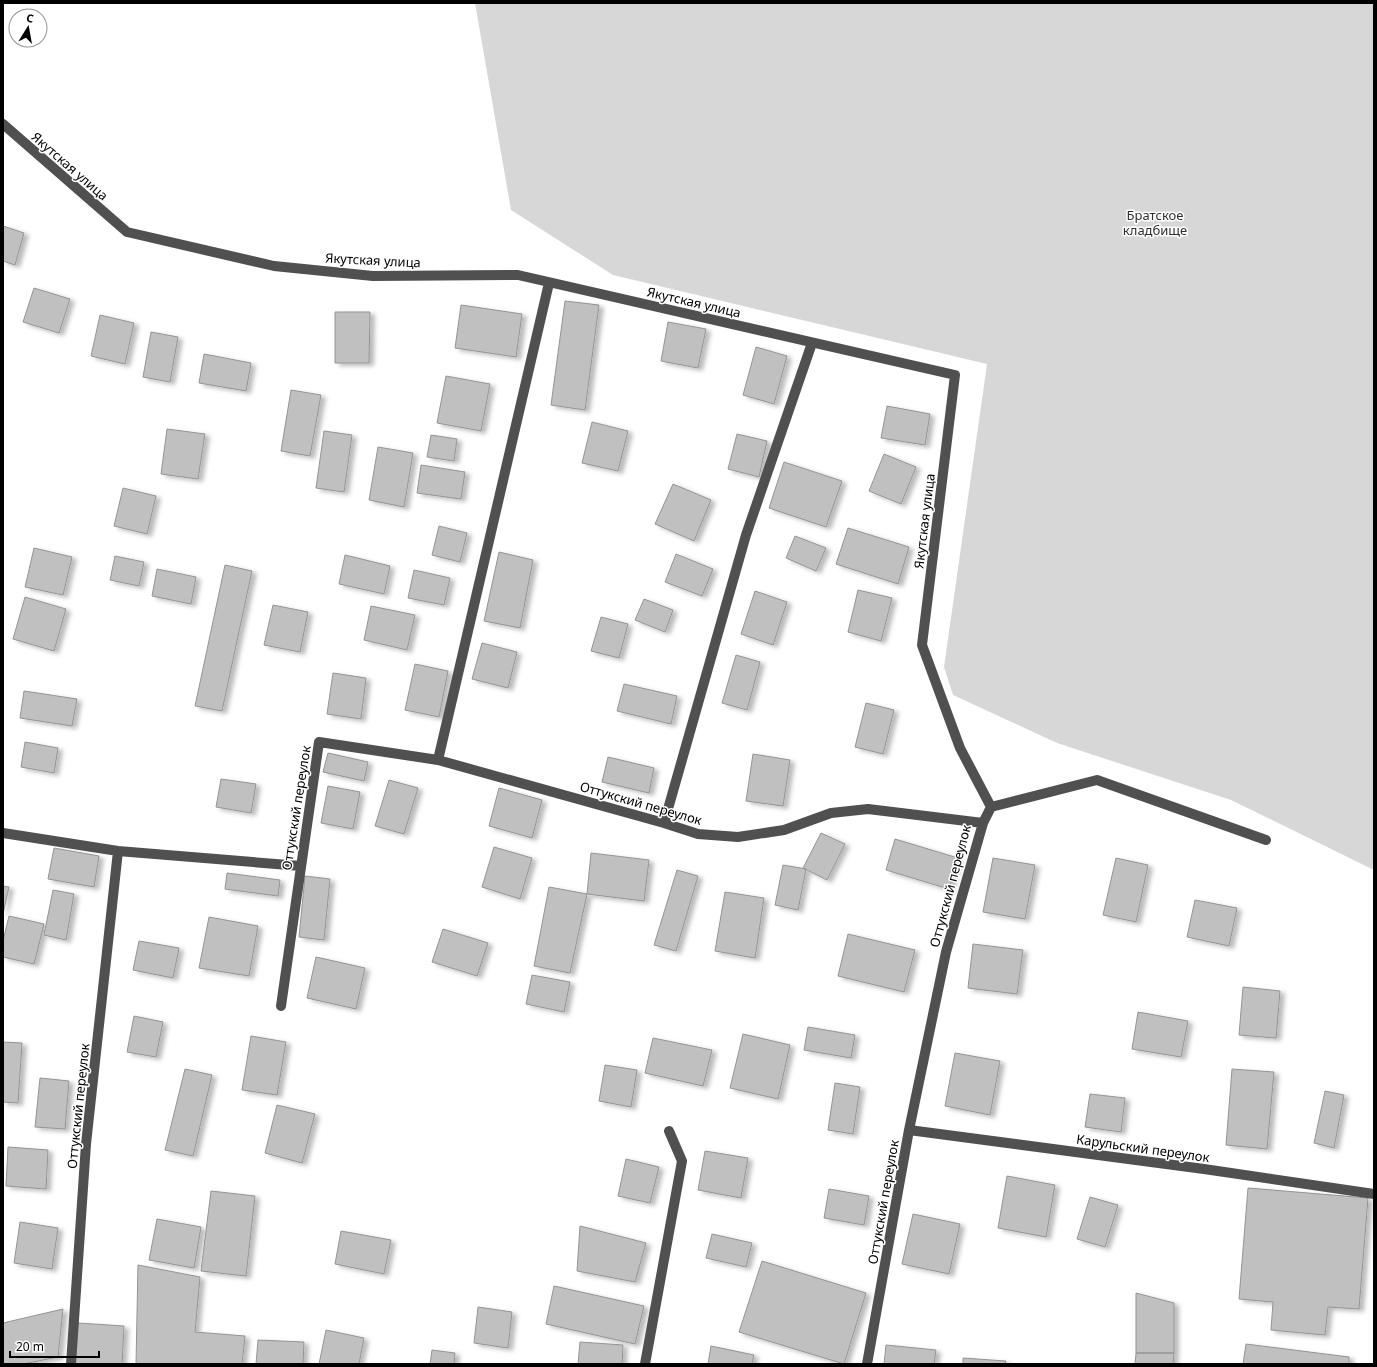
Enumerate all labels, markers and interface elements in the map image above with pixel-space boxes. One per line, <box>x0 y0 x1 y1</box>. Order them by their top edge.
north arrow <box>8 8 48 48</box>
text: С <box>25 10 35 26</box>
street label: Якутская улица <box>28 128 112 204</box>
park label: Братское кладбище <box>1123 206 1187 239</box>
street label: Якутская улица <box>325 249 421 271</box>
street label: Якутская улица <box>645 282 743 322</box>
street label: Якутская улица <box>909 472 939 570</box>
street label: Оттукский переулок <box>277 744 315 872</box>
street label: Оттукский переулок <box>578 777 704 829</box>
street label: Оттукский переулок <box>925 823 975 949</box>
street label: Оттукский переулок <box>62 1042 94 1170</box>
street label: Карульский переулок <box>1075 1130 1211 1166</box>
street label: Оттукский переулок <box>863 1138 903 1266</box>
scale bar <box>10 1333 99 1359</box>
text: 20 m <box>16 1338 44 1355</box>

